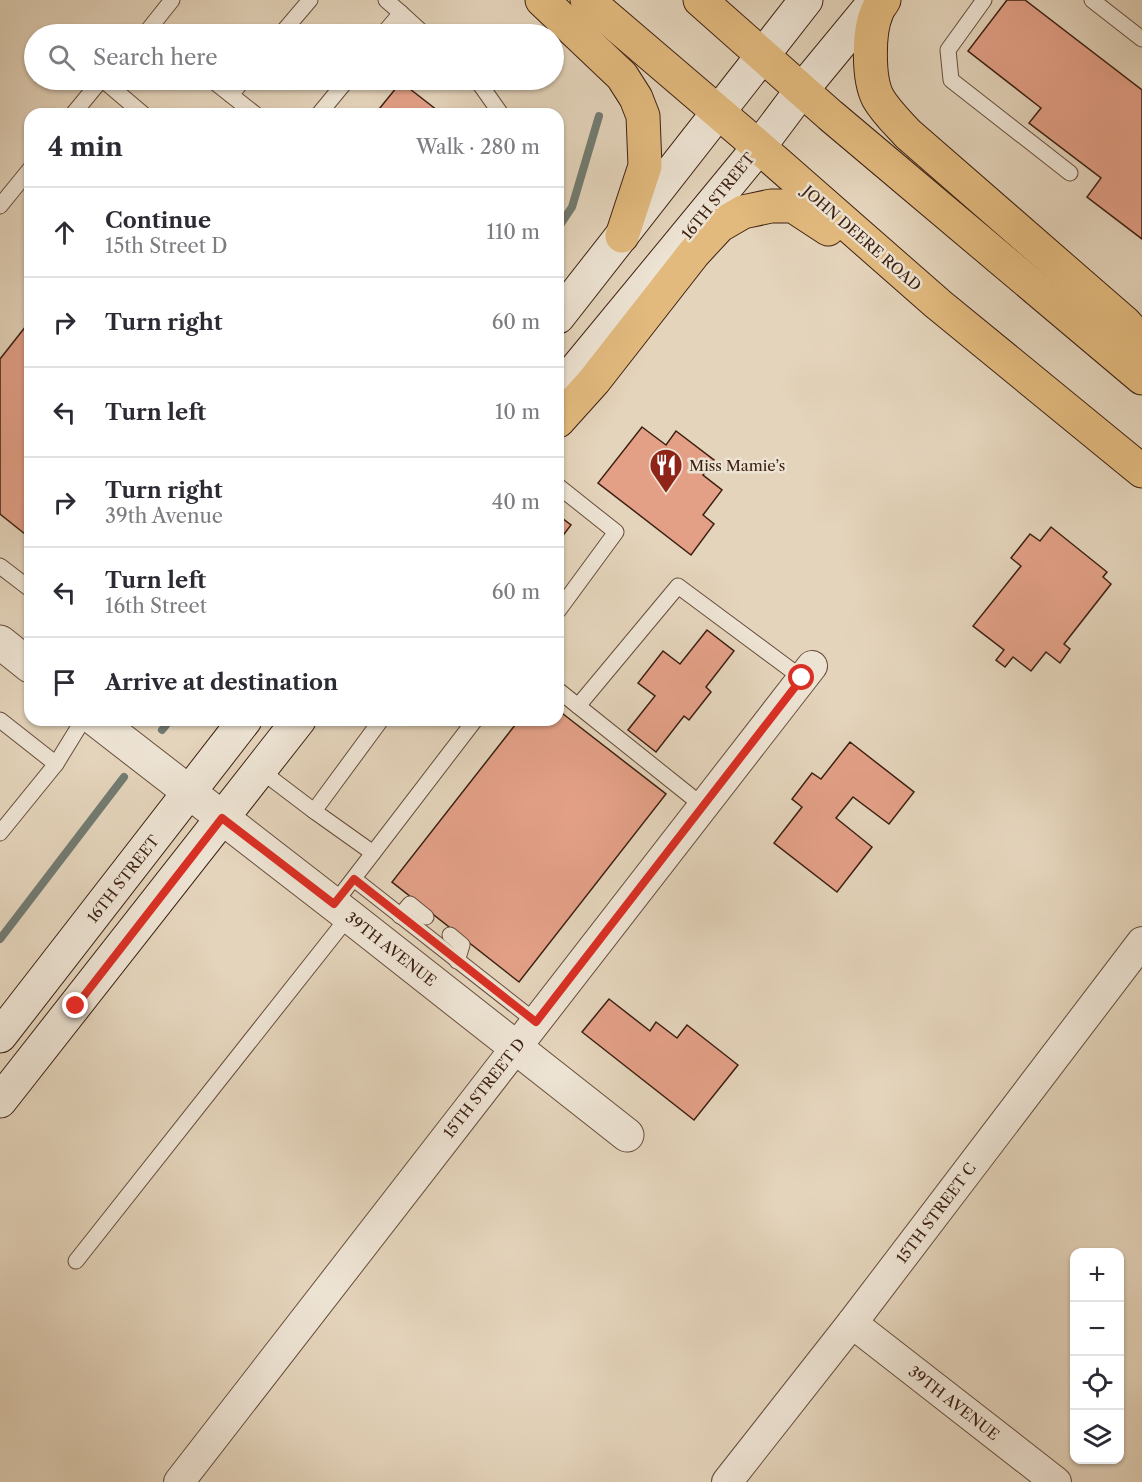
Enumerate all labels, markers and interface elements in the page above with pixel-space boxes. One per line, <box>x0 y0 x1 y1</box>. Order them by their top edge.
search box <box>24 24 564 90</box>
icon: search <box>45 41 78 74</box>
text: Search here <box>93 44 218 71</box>
text: 4 min <box>48 131 123 163</box>
text: Walk · 280 m <box>416 135 540 159</box>
street label: 16TH STREET <box>677 148 759 243</box>
street label: JOHN DEERE ROAD <box>797 180 925 295</box>
text: Continue <box>105 207 211 234</box>
icon: ahead <box>48 216 81 249</box>
text: 110 m <box>487 220 540 244</box>
text: 15th Street D <box>105 234 227 258</box>
icon: right <box>48 306 81 339</box>
text: Turn right <box>105 309 223 336</box>
text: 60 m <box>492 310 540 334</box>
icon: left <box>48 396 81 429</box>
text: Turn left <box>105 399 206 426</box>
text: 10 m <box>495 400 540 424</box>
restaurant icon: Miss Mamie’s <box>648 447 684 494</box>
place label: Miss Mamie’s <box>689 456 785 475</box>
text: Turn right <box>105 477 223 504</box>
icon: right <box>48 486 81 519</box>
text: 40 m <box>492 490 540 514</box>
text: 39th Avenue <box>105 504 223 528</box>
text: Turn left <box>105 567 206 594</box>
icon: left <box>48 576 81 609</box>
text: 60 m <box>492 580 540 604</box>
text: 16th Street <box>105 594 207 618</box>
route start <box>788 664 814 690</box>
icon: arrive <box>48 666 81 699</box>
text: Arrive at destination <box>105 669 338 696</box>
street label: 16TH STREET <box>83 831 164 927</box>
street label: 39TH AVENUE <box>342 908 440 990</box>
route end <box>62 992 88 1018</box>
street label: 15TH STREET D <box>439 1034 529 1142</box>
street label: 15TH STREET C <box>892 1159 980 1267</box>
map controls <box>1070 1248 1124 1464</box>
button: + <box>1070 1248 1124 1302</box>
button: − <box>1070 1302 1124 1356</box>
button: locate <box>1070 1356 1124 1410</box>
street label: 39TH AVENUE <box>905 1362 1003 1444</box>
button: layers <box>1070 1410 1124 1464</box>

